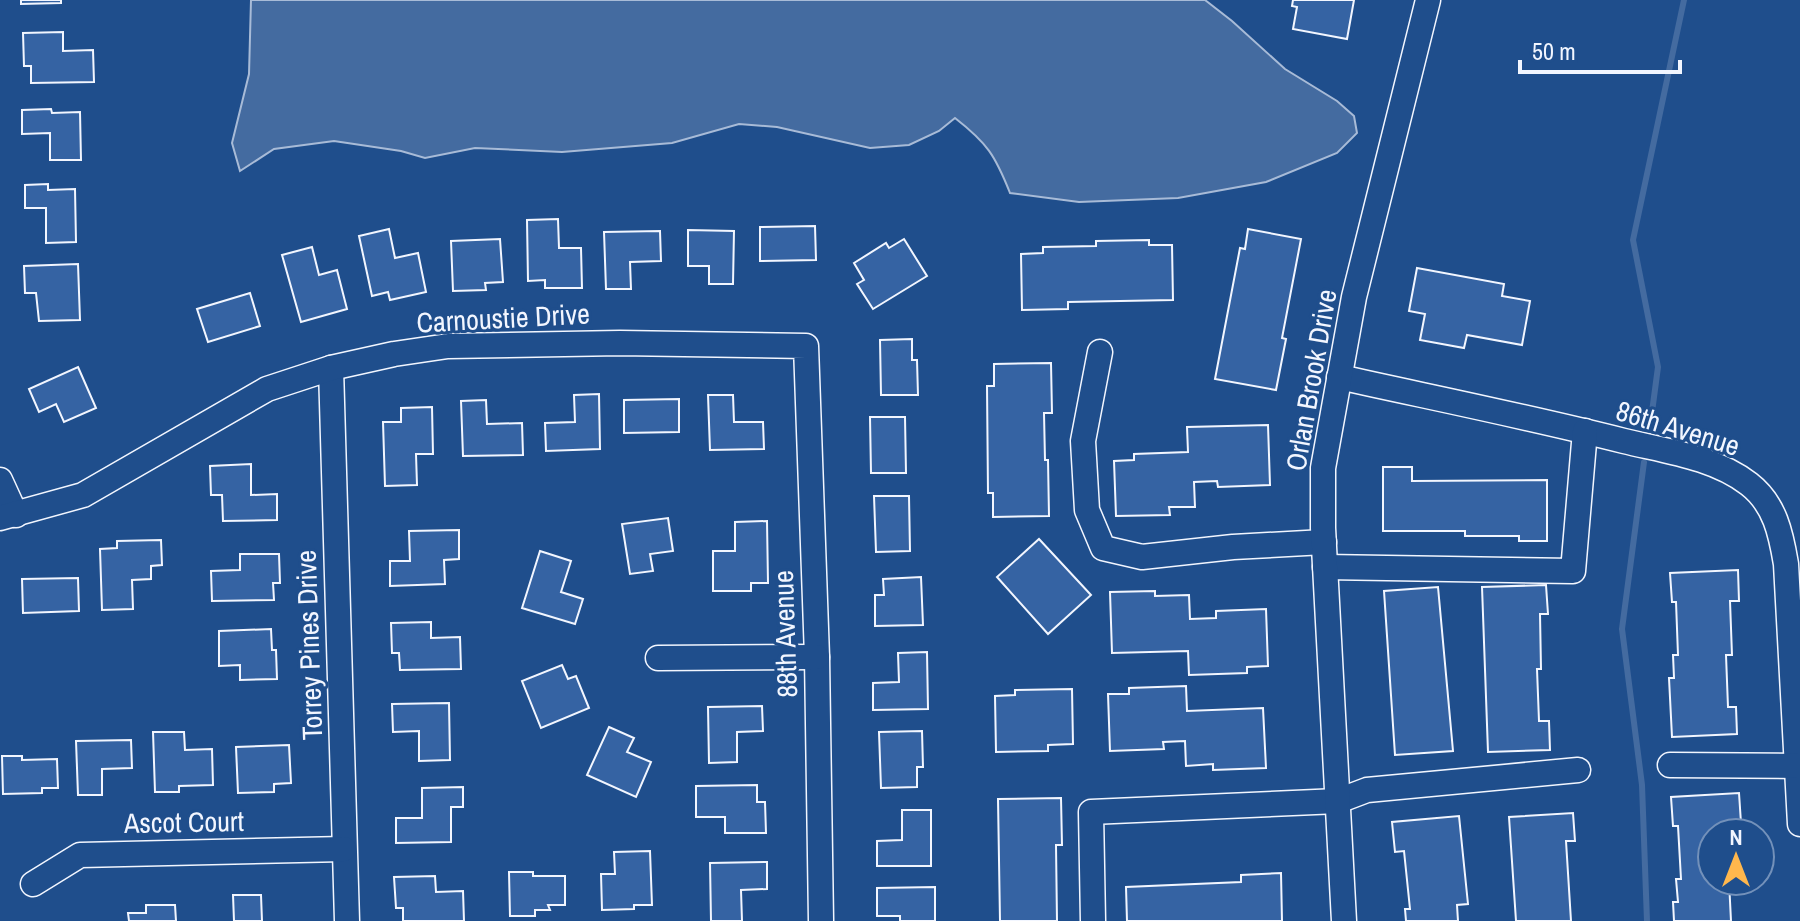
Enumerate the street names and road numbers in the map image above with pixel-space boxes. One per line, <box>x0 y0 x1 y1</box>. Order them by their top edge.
street label: Orlan Brook Drive <box>1276 286 1346 474</box>
street label: Carnoustie Drive <box>415 294 591 342</box>
street label: 86th Avenue <box>1612 391 1744 465</box>
street label: Torrey Pines Drive <box>287 549 331 741</box>
street label: 88th Avenue <box>764 570 806 698</box>
street label: Ascot Court <box>123 802 244 842</box>

